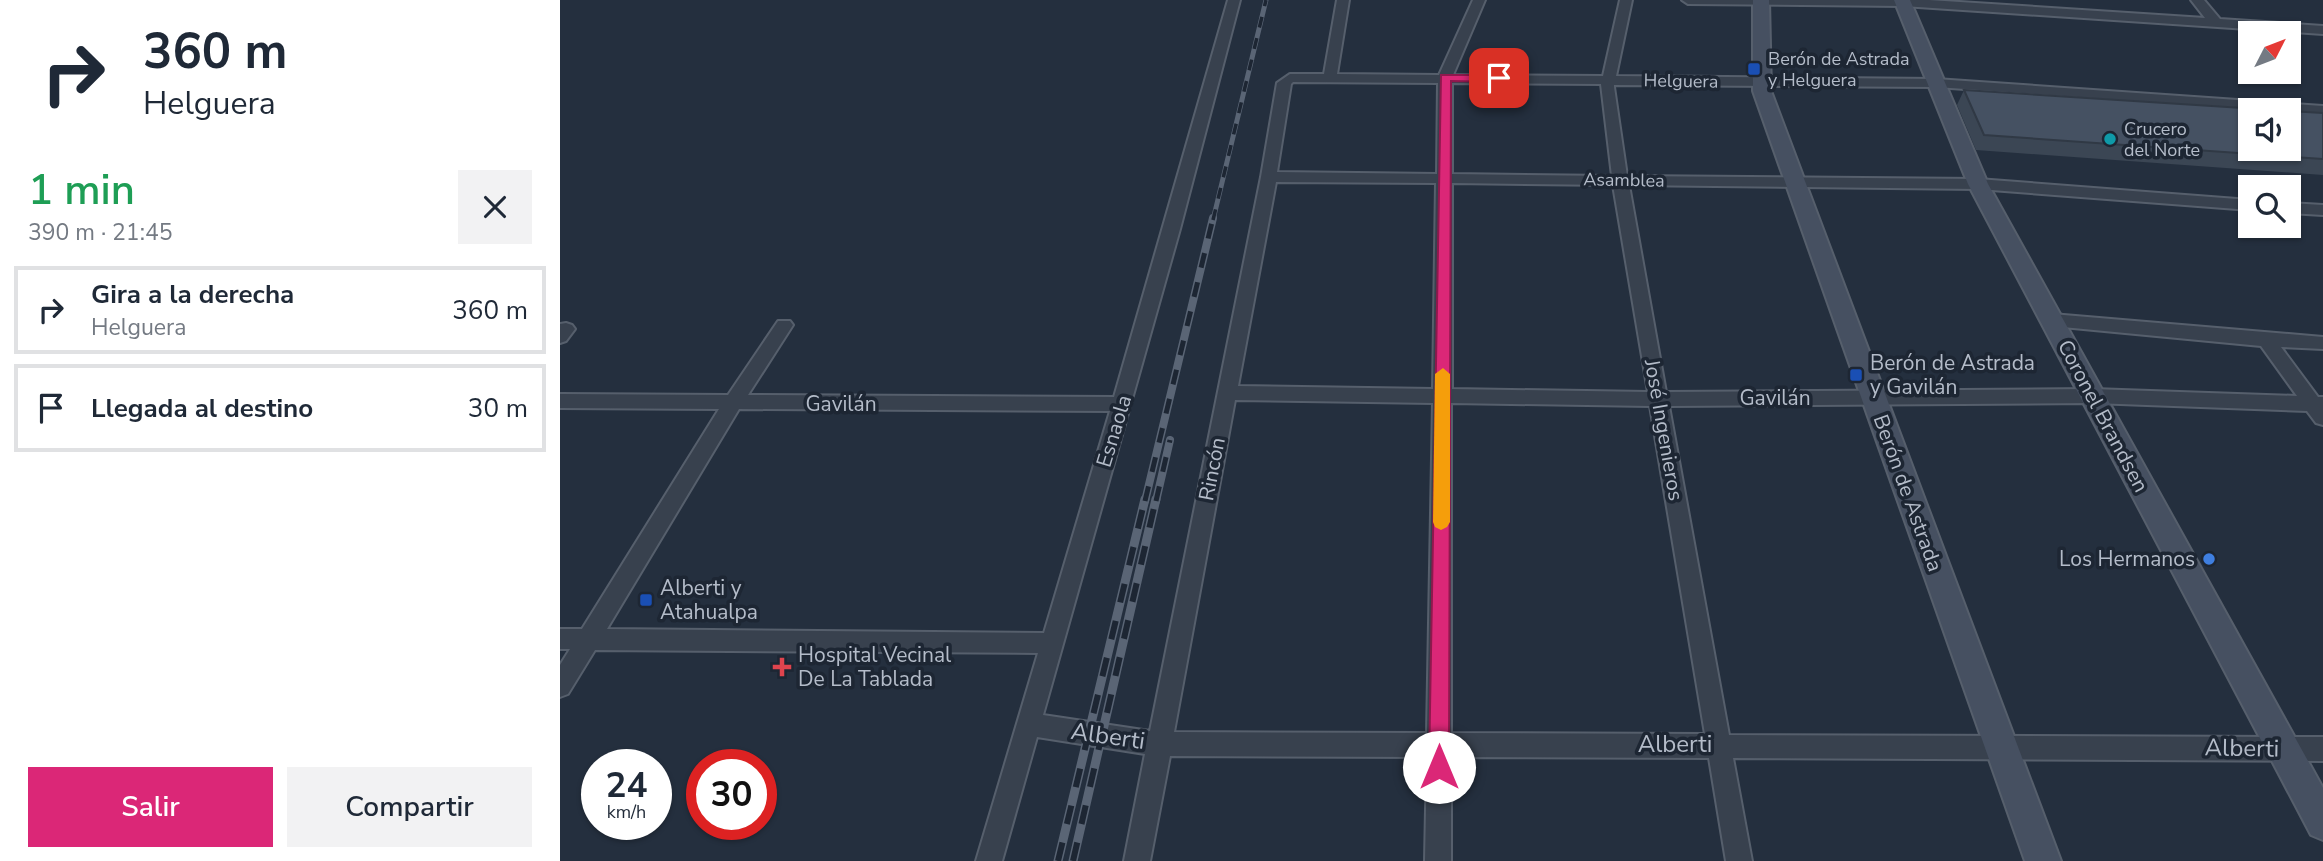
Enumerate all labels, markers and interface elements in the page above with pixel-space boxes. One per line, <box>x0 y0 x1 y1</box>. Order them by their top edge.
text: 360 m <box>143 18 287 85</box>
north arrow <box>2238 21 2301 84</box>
map controls <box>2238 21 2301 238</box>
icon: right <box>28 28 119 119</box>
place label: Berón de Astrada y Helguera <box>1768 47 1909 92</box>
pin <box>1469 48 1529 108</box>
icon: arrive <box>1480 59 1518 97</box>
marker: Berón de Astrada y Helguera <box>1746 61 1762 77</box>
street label: Helguera <box>1643 68 1719 94</box>
text: Helguera <box>143 82 276 125</box>
button: sound <box>2238 98 2301 161</box>
place label: Crucero del Norte <box>2124 117 2200 162</box>
marker: Crucero del Norte <box>2102 131 2118 147</box>
text: 1 min <box>28 162 135 219</box>
street label: Asamblea <box>1583 167 1665 193</box>
button: close <box>458 170 532 244</box>
button: search <box>2238 175 2301 238</box>
text: 390 m · 21:45 <box>28 217 173 248</box>
text: Gira a la derecha <box>91 277 294 312</box>
icon: right <box>32 291 70 329</box>
text: 360 m <box>452 293 528 328</box>
text: Helguera <box>91 312 186 343</box>
street label: Coronel Brandsen <box>2051 335 2155 497</box>
place label: Berón de Astrada y Gavilán <box>1870 349 2035 401</box>
street label: José Ingenieros <box>1638 356 1690 503</box>
marker: Berón de Astrada y Gavilán <box>1848 367 1864 383</box>
street label: Gavilán <box>1739 384 1811 412</box>
icon: arrive <box>32 389 70 427</box>
street label: Gavilán <box>805 390 877 418</box>
text: Llegada al destino <box>91 391 313 426</box>
text: 30 m <box>468 391 528 426</box>
street label: Esnaola <box>1090 391 1138 471</box>
street label: Berón de Astrada <box>1867 411 1949 575</box>
street label: Rincón <box>1192 435 1232 503</box>
place label: Los Hermanos <box>2059 545 2195 573</box>
marker: Los Hermanos <box>2201 551 2217 567</box>
place label: Alberti y Atahualpa <box>660 574 758 626</box>
marker: Alberti y Atahualpa <box>638 592 654 608</box>
place label: Hospital Vecinal De La Tablada <box>798 641 952 693</box>
marker: Hospital Vecinal De La Tablada <box>772 657 792 677</box>
street label: Alberti <box>1069 715 1147 757</box>
street label: Alberti <box>1638 728 1712 760</box>
position arrow <box>1402 730 1476 804</box>
street label: Alberti <box>2204 731 2280 765</box>
speed limit sign: 30 <box>686 749 777 840</box>
text: 24 <box>605 762 648 809</box>
button: Salir <box>28 767 273 847</box>
button: Compartir <box>287 767 532 847</box>
text: km/h <box>607 800 646 824</box>

